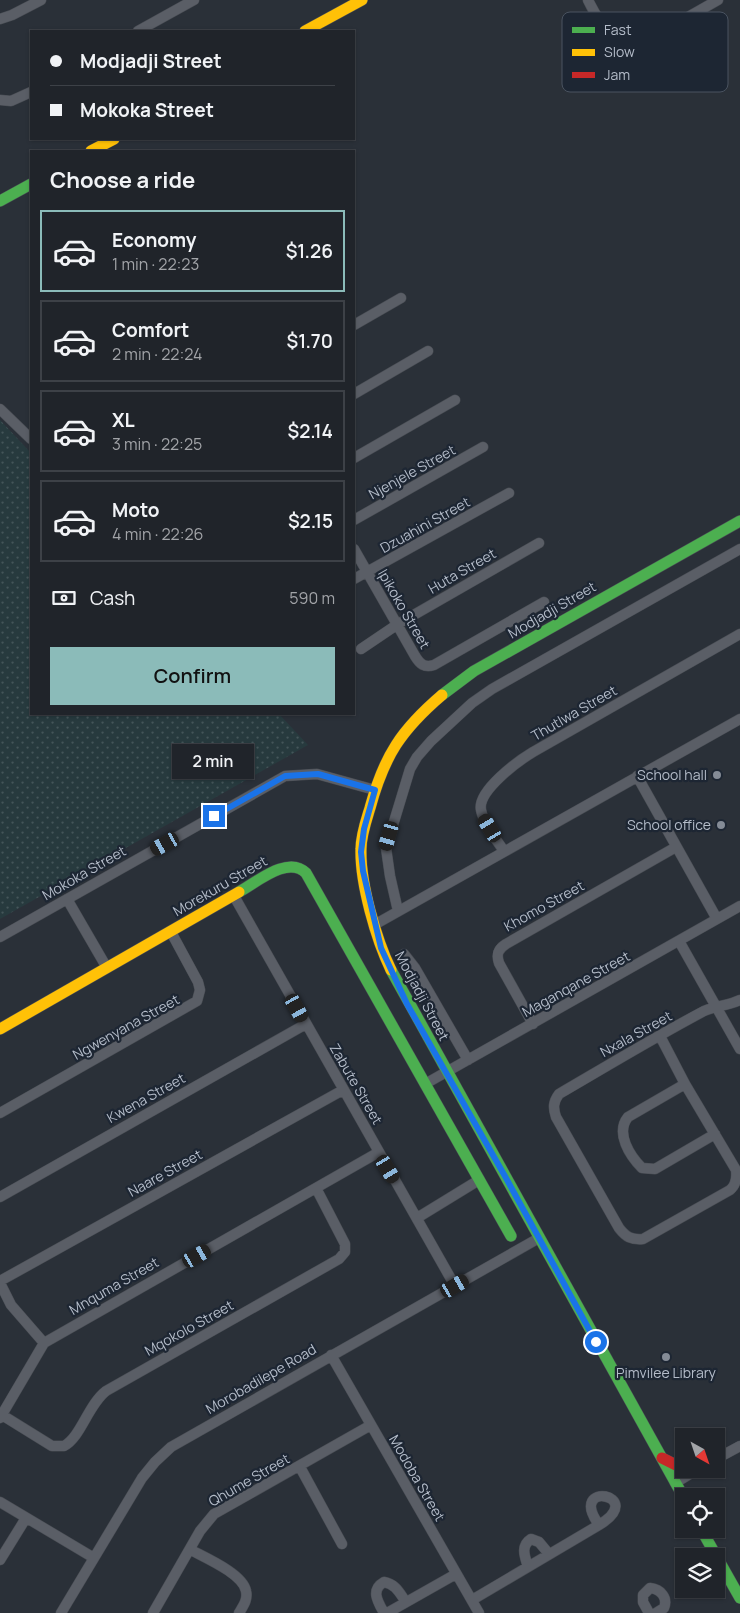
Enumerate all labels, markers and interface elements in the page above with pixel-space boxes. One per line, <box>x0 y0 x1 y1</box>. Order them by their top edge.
legend <box>562 12 728 92</box>
text: Fast <box>604 20 632 39</box>
text: Slow <box>604 42 635 61</box>
text: Modjadji Street <box>80 48 222 74</box>
text: Jam <box>604 65 630 84</box>
text: Mokoka Street <box>80 97 214 123</box>
text: Choose a ride <box>50 165 195 195</box>
text: Economy <box>112 227 196 253</box>
icon: car <box>52 229 97 274</box>
text: $1.26 <box>286 238 333 264</box>
text: 1 min · 22:23 <box>112 253 199 275</box>
text: Comfort <box>112 317 189 343</box>
icon: car <box>52 319 97 364</box>
text: $1.70 <box>286 328 333 354</box>
text: 2 min · 22:24 <box>112 343 202 365</box>
text: XL <box>112 407 135 433</box>
icon: car <box>52 409 97 454</box>
text: $2.14 <box>288 418 333 444</box>
text: 3 min · 22:25 <box>112 433 202 455</box>
street label: Njenjele Street <box>365 440 459 503</box>
street label: Dzuahini Street <box>376 492 473 557</box>
text: Moto <box>112 497 159 523</box>
icon: car <box>52 499 97 544</box>
text: $2.15 <box>288 508 333 534</box>
text: 4 min · 22:26 <box>112 523 204 545</box>
street label: Huta Street <box>424 543 499 598</box>
street label: Ipikoko Street <box>374 565 435 652</box>
street label: Modjadji Street <box>504 576 600 642</box>
icon: cash <box>50 584 78 612</box>
text: Cash <box>90 585 135 611</box>
text: 590 m <box>289 587 335 609</box>
button: Confirm <box>50 647 335 705</box>
street label: Thutlwa Street <box>527 680 620 745</box>
callout: 2 min <box>173 744 255 778</box>
text: 2 min <box>193 750 233 772</box>
place label: School hall <box>637 765 707 784</box>
marker: School hall <box>711 769 723 781</box>
route end <box>203 805 225 827</box>
car <box>475 811 504 845</box>
place label: School office <box>627 815 711 834</box>
marker: School office <box>715 819 727 831</box>
car <box>377 820 400 852</box>
car <box>148 830 181 858</box>
street label: Mokoka Street <box>38 841 129 904</box>
street label: Morekuru Street <box>169 851 271 920</box>
street label: Khomo Street <box>500 876 588 935</box>
street label: Maganqane Street <box>519 946 633 1021</box>
street label: Modjadji Street <box>391 948 454 1044</box>
street label: Ngwenyana Street <box>69 989 183 1064</box>
car <box>283 991 310 1025</box>
street label: Nxala Street <box>596 1006 675 1061</box>
street label: Zabute Street <box>326 1040 387 1128</box>
street label: Kwena Street <box>103 1068 189 1127</box>
street label: Naare Street <box>124 1144 206 1201</box>
car <box>373 1152 402 1186</box>
car <box>180 1242 213 1270</box>
street label: Mnquma Street <box>66 1252 162 1319</box>
car <box>438 1272 471 1300</box>
street label: Mqokolo Street <box>141 1295 237 1360</box>
route start <box>585 1331 607 1353</box>
street label: Morobadilepe Road <box>202 1339 319 1418</box>
marker: Pimvilee Library <box>660 1351 672 1363</box>
place label: Pimvilee Library <box>616 1363 717 1382</box>
north arrow <box>675 1428 725 1478</box>
map controls <box>675 1428 725 1598</box>
street label: Modoba Street <box>385 1431 450 1525</box>
street label: Qhume Street <box>205 1448 293 1510</box>
button: locate <box>675 1488 725 1538</box>
button: layers <box>675 1548 725 1598</box>

